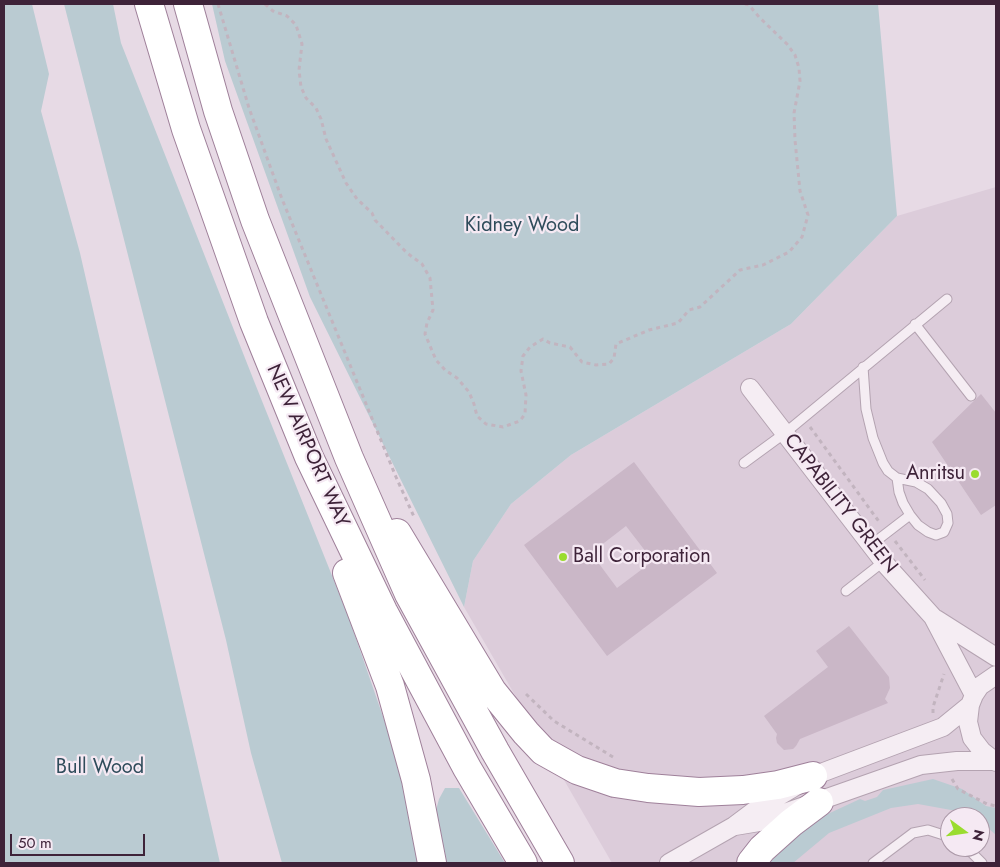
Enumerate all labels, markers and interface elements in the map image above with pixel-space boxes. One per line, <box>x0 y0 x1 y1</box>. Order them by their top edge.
park label: Kidney Wood <box>465 214 579 238</box>
street label: NEW AIRPORT WAY <box>260 361 354 531</box>
street label: CAPABILITY GREEN <box>778 429 902 579</box>
place label: Anritsu <box>906 462 965 486</box>
marker: Anritsu <box>969 468 981 480</box>
place label: Ball Corporation <box>573 545 711 569</box>
marker: Ball Corporation <box>557 551 569 563</box>
park label: Bull Wood <box>56 756 144 780</box>
north arrow <box>940 807 990 857</box>
scale bar <box>12 824 148 856</box>
text: N <box>968 828 990 843</box>
text: 50 m <box>18 832 52 854</box>

